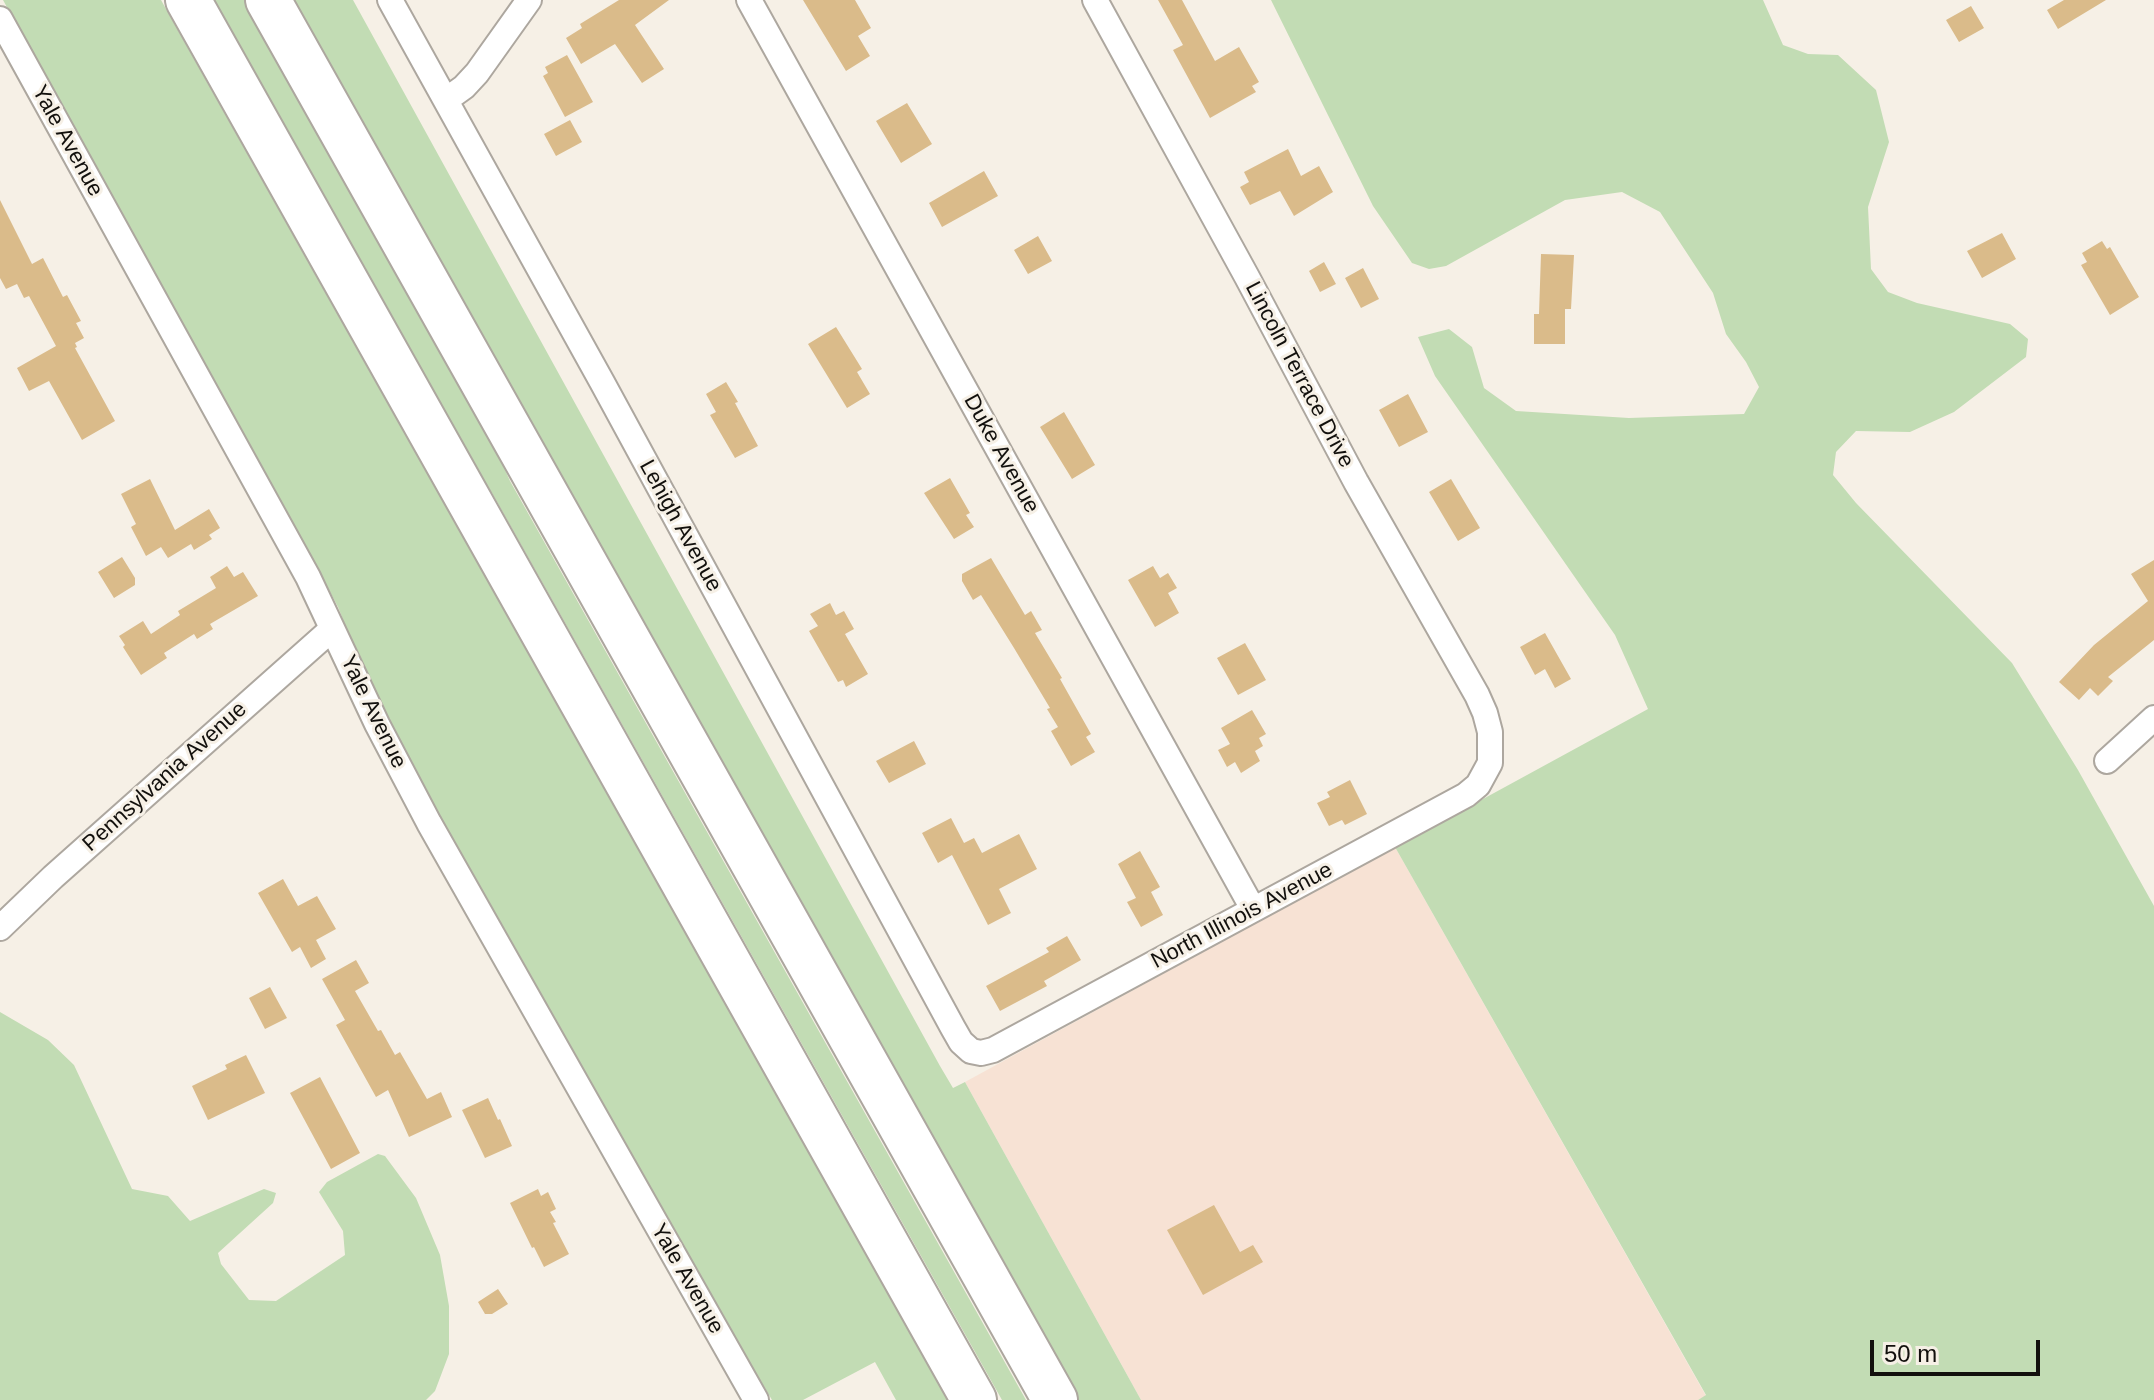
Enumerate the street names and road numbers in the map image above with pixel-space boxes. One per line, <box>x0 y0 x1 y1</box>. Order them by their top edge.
street label: Yale Avenue <box>26 81 108 201</box>
street label: Lincoln Terrace Drive <box>1239 278 1359 472</box>
street label: Duke Avenue <box>958 390 1044 518</box>
street label: Lehigh Avenue <box>633 456 727 596</box>
street label: Yale Avenue <box>334 651 412 773</box>
street label: Pennsylvania Avenue <box>78 697 252 857</box>
street label: North Illinois Avenue <box>1147 857 1337 975</box>
street label: Yale Avenue <box>645 1219 729 1339</box>

